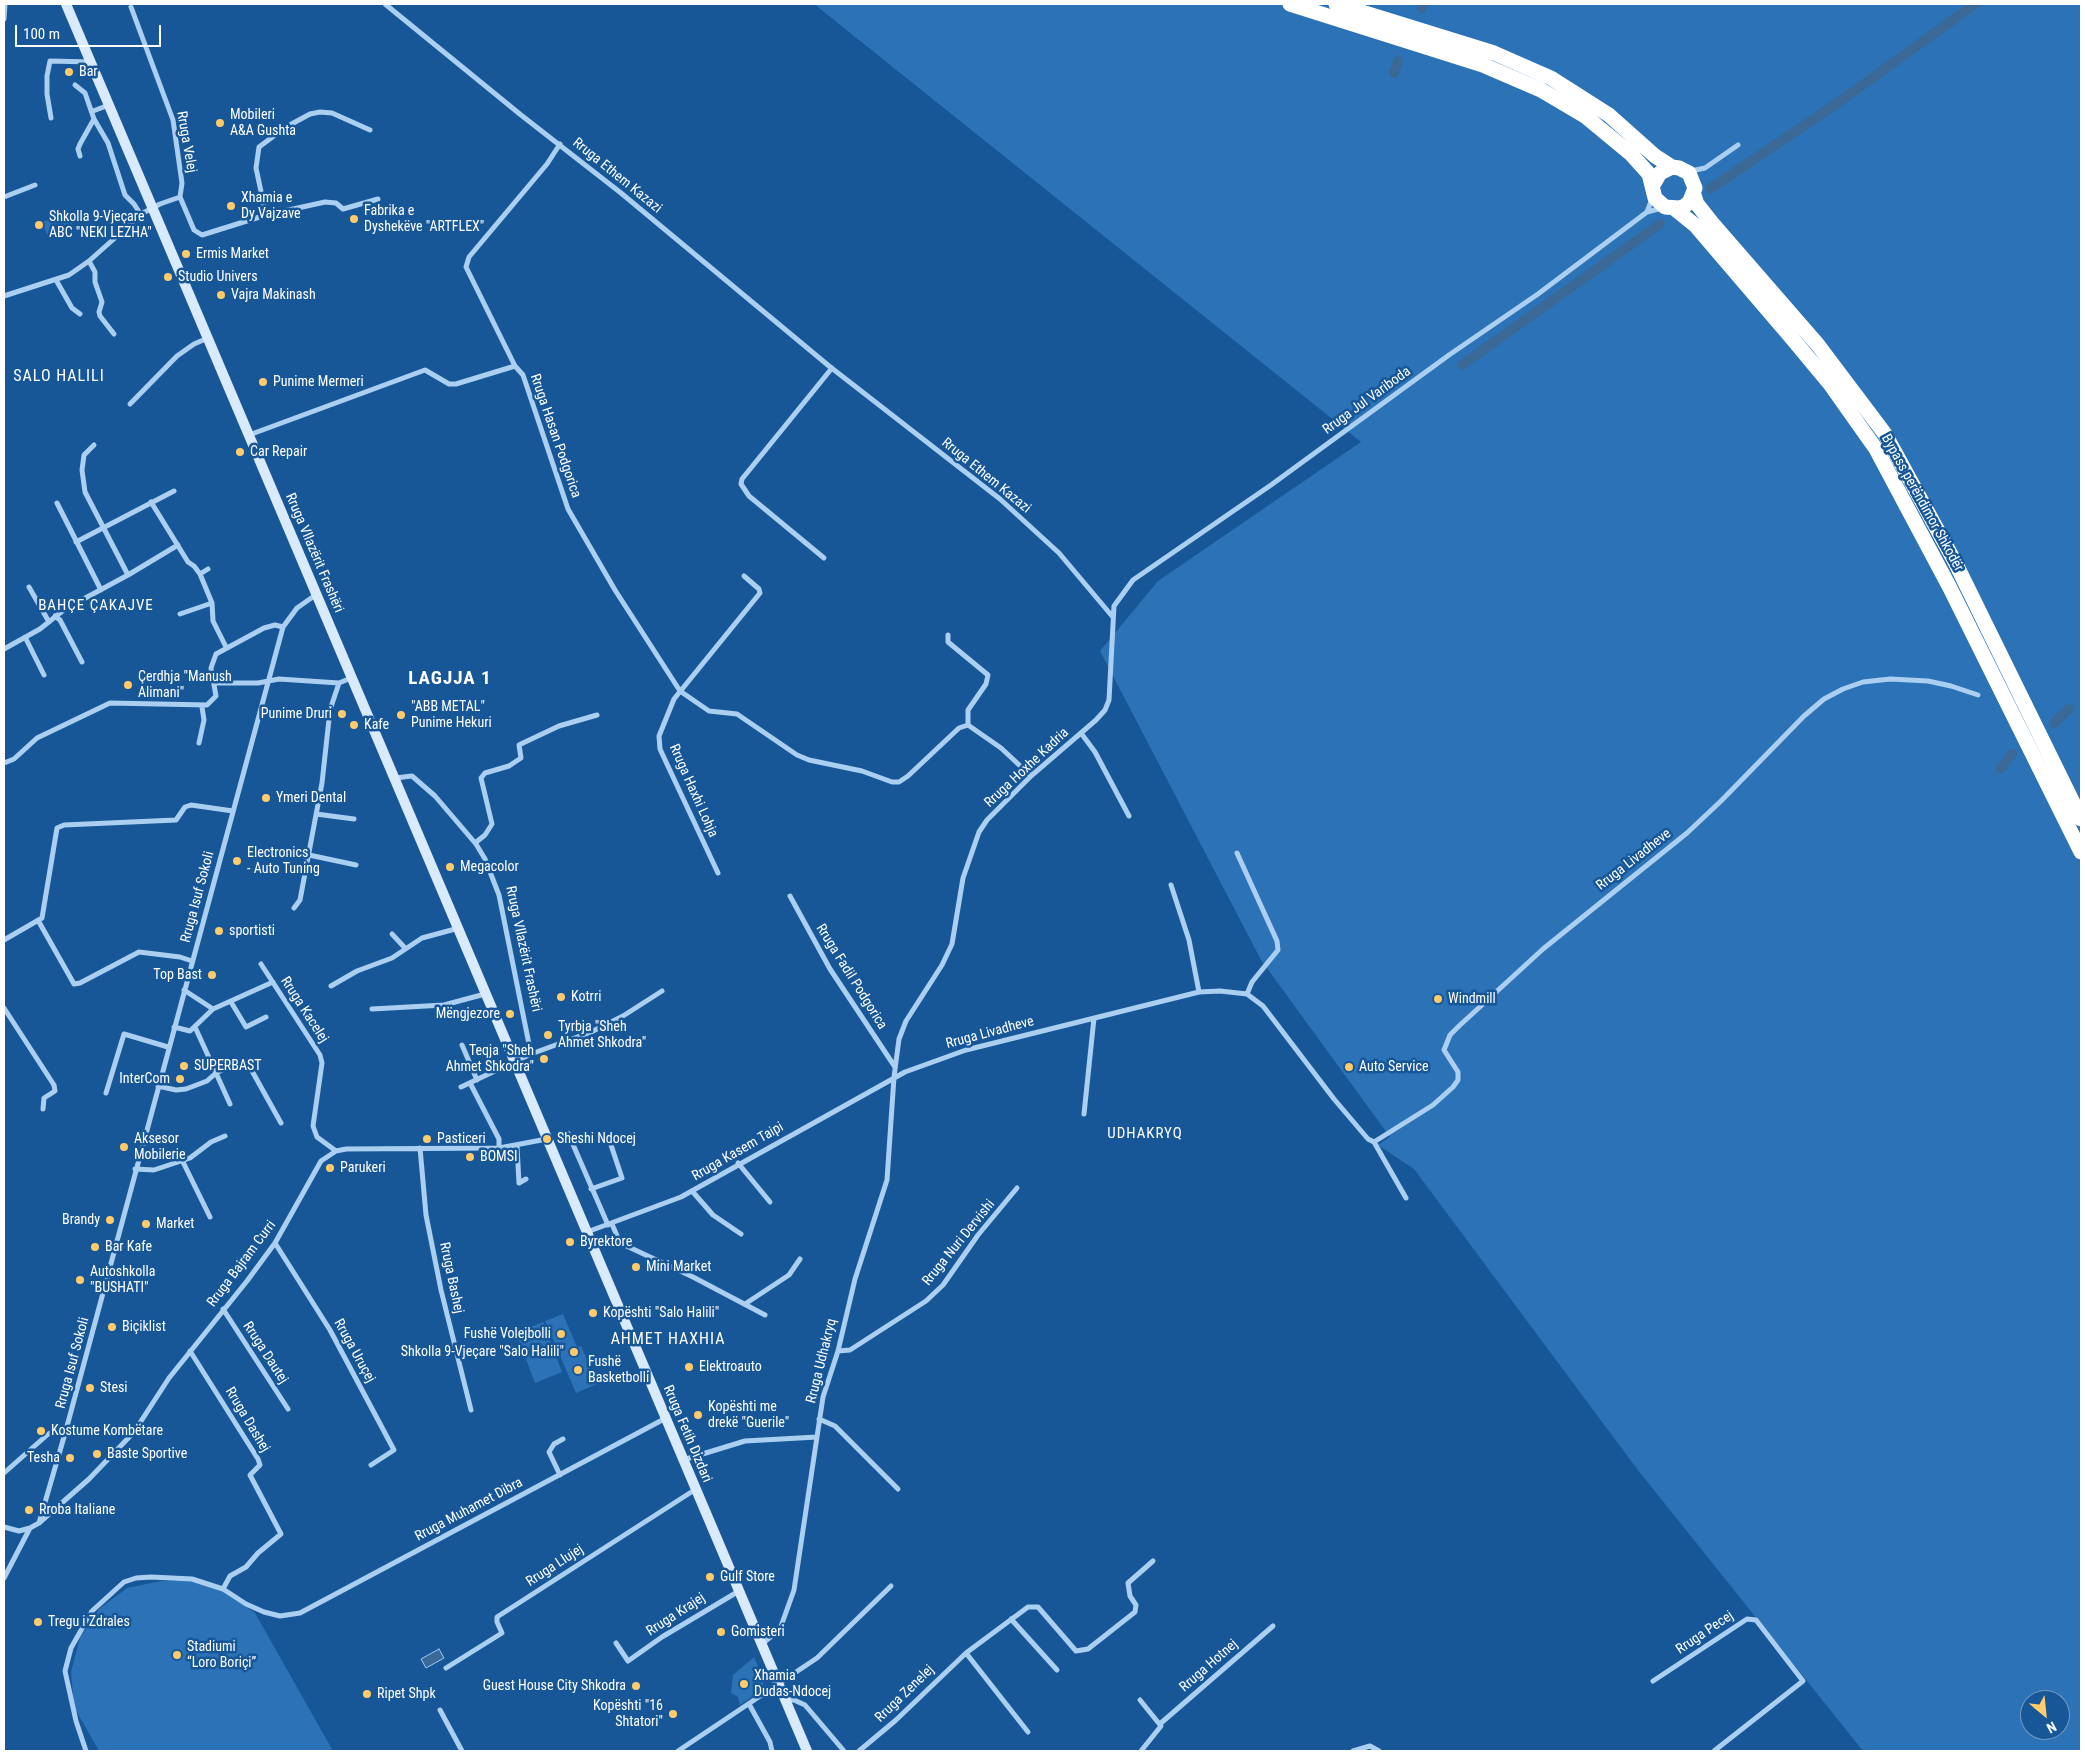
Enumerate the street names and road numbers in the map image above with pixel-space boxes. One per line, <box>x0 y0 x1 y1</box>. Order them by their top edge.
street label: Rruga Velej <box>172 110 200 174</box>
street label: Rruga Ethem Kazazi <box>569 135 665 217</box>
street label: Rruga Jul Variboda <box>1320 363 1414 439</box>
street label: Rruga Hasan Podgorica <box>526 372 584 500</box>
street label: Bypass perëndimor Shkodër <box>1877 431 1967 575</box>
street label: Rruga Ethem Kazazi <box>938 435 1034 517</box>
street label: Rruga Vllazërit Frashëri <box>281 491 347 615</box>
street label: Rruga Hoxhe Kadria <box>981 725 1073 811</box>
street label: Rruga Haxhi Lohja <box>665 742 721 840</box>
street label: Rruga Livadheve <box>1593 826 1675 894</box>
street label: Rruga Isuf Sokoli <box>178 850 218 944</box>
street label: Rruga Vllazërit Frashëri <box>501 885 545 1013</box>
street label: Rruga Fadil Podgorica <box>812 921 890 1033</box>
street label: Rruga Kacelej <box>276 974 332 1046</box>
street label: Rruga Livadheve <box>944 1013 1036 1053</box>
street label: Rruga Kasem Taipi <box>689 1119 787 1185</box>
street label: Rruga Nuri Dervishi <box>919 1197 999 1289</box>
street label: Rruga Bajram Curri <box>204 1218 280 1310</box>
street label: Rruga Bashej <box>435 1241 467 1315</box>
street label: Rruga Isuf Sokoli <box>53 1316 93 1410</box>
street label: Rruga Uruçej <box>330 1316 378 1386</box>
street label: Rruga Udhakryq <box>803 1317 841 1405</box>
street label: Rruga Dautej <box>239 1319 291 1387</box>
street label: Rruga Fetih Dizdari <box>659 1383 715 1485</box>
street label: Rruga Dashej <box>221 1384 273 1456</box>
street label: Rruga Muhamet Dibra <box>412 1475 526 1545</box>
street label: Rruga Llujej <box>523 1541 587 1591</box>
street label: Rruga Krajej <box>644 1590 708 1640</box>
street label: Rruga Pecej <box>1673 1608 1737 1658</box>
street label: Rruga Hotnej <box>1176 1636 1242 1696</box>
street label: Rruga Zenelej <box>872 1662 938 1726</box>

